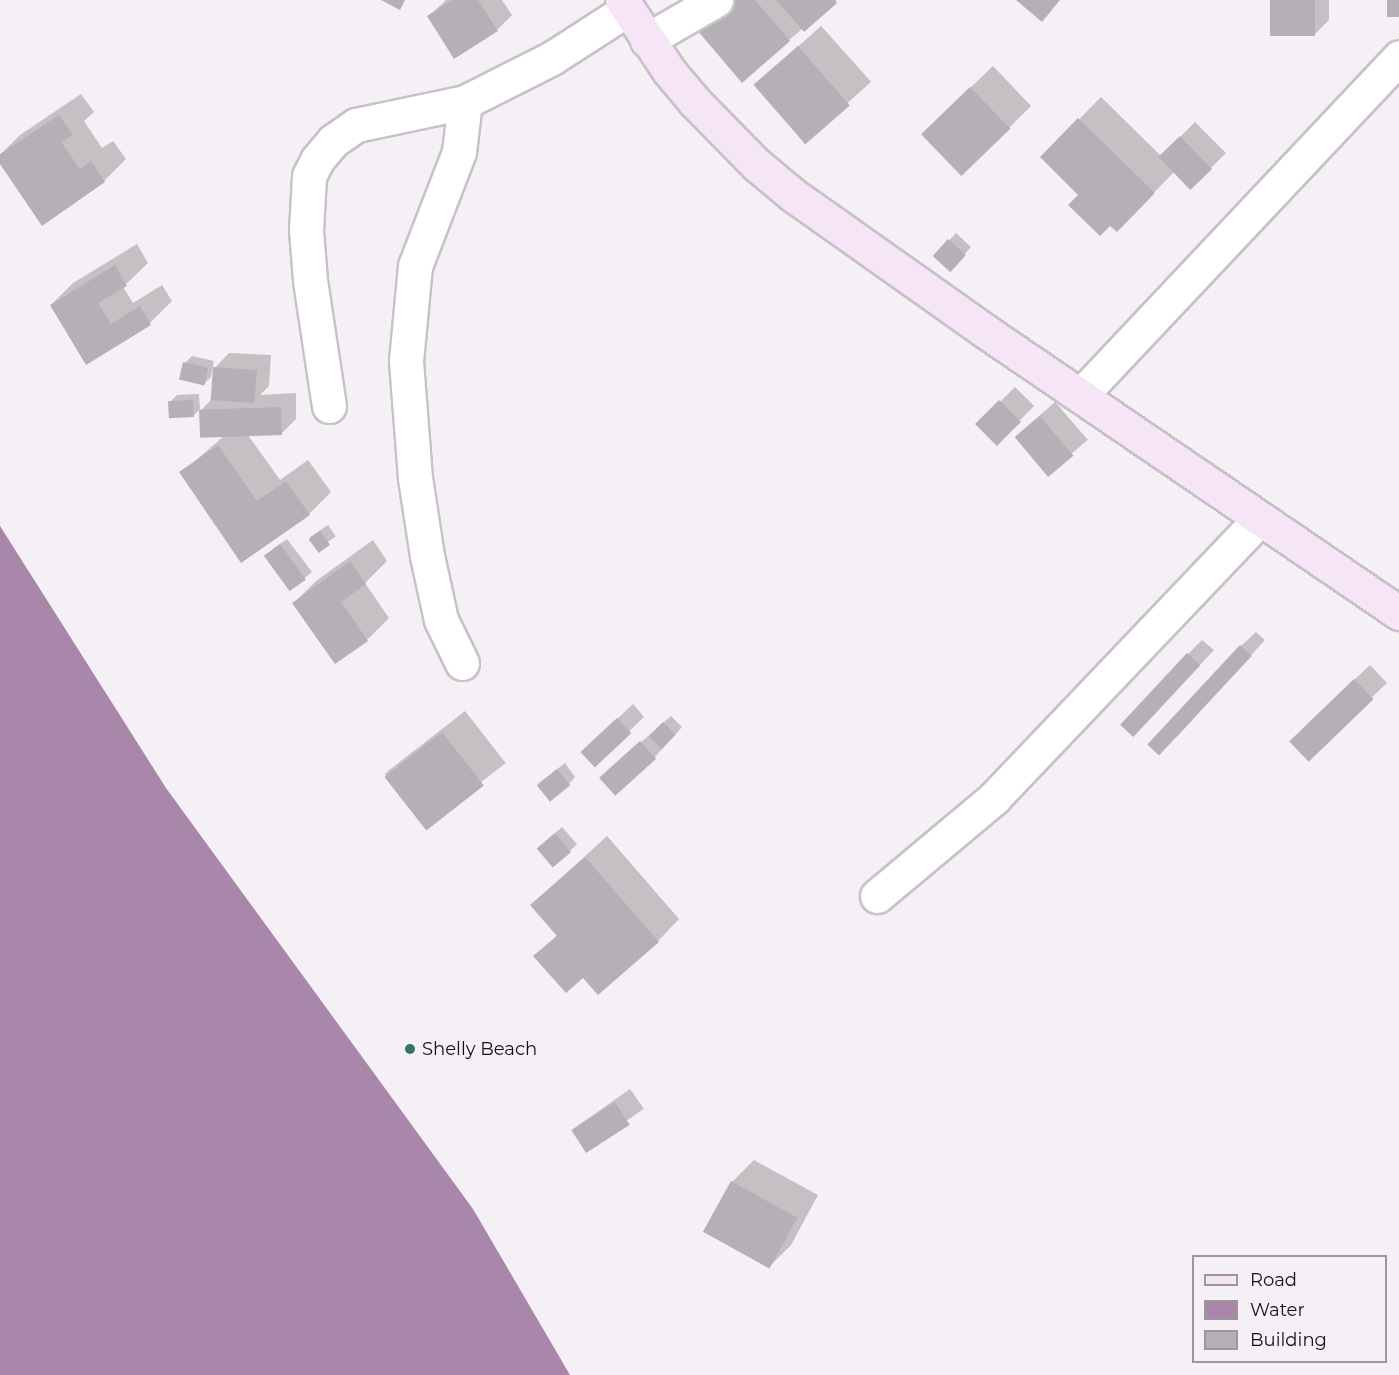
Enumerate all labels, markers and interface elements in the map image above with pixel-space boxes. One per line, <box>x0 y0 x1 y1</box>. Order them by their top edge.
place label: Shelly Beach <box>422 1038 537 1060</box>
marker: Shelly Beach <box>403 1042 417 1056</box>
legend <box>1192 1255 1387 1363</box>
text: Road <box>1250 1269 1297 1291</box>
text: Water <box>1250 1299 1305 1321</box>
text: Building <box>1250 1329 1327 1351</box>

